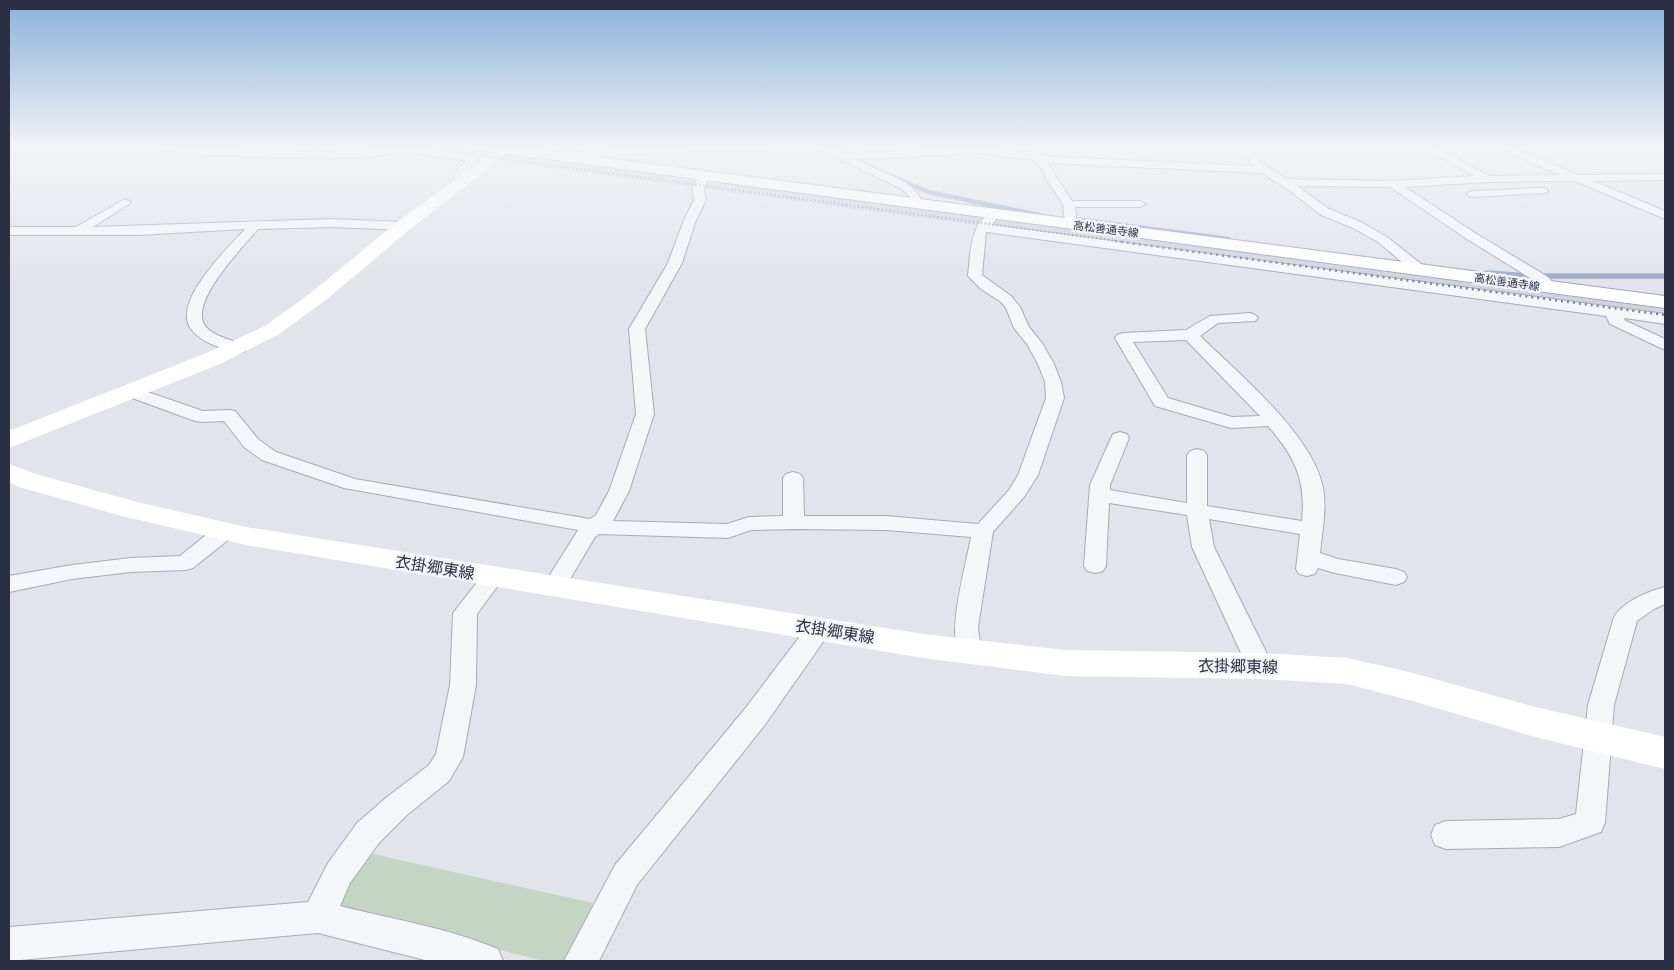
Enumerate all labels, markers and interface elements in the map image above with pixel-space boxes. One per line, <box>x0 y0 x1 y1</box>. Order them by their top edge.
street label: 高松善通寺線 <box>1072 218 1140 240</box>
street label: 高松善通寺線 <box>1473 270 1541 294</box>
street label: 衣掛郷東線 <box>394 551 476 583</box>
street label: 衣掛郷東線 <box>794 615 876 647</box>
street label: 衣掛郷東線 <box>1198 655 1278 677</box>

